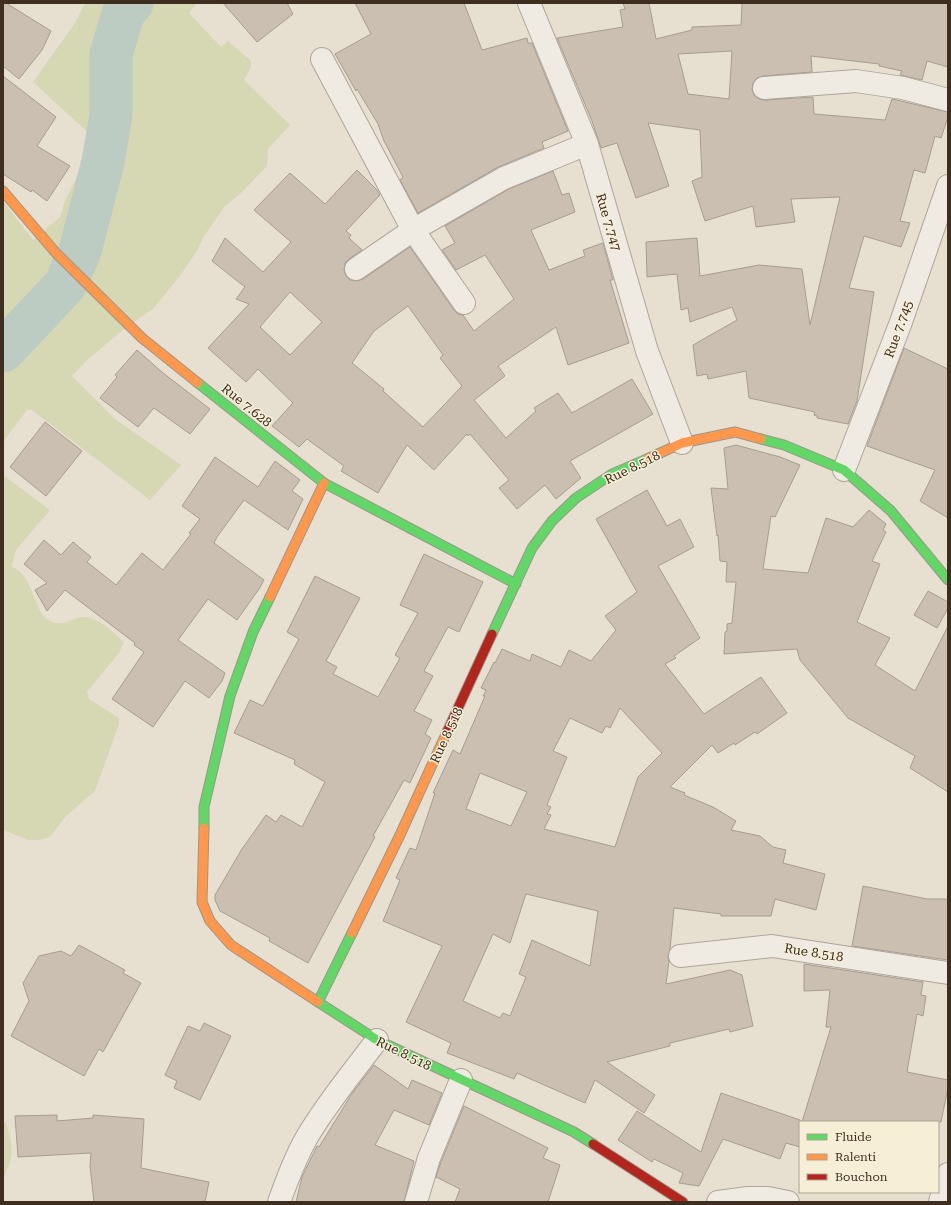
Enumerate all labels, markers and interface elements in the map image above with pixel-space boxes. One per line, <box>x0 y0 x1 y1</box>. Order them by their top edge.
street label: Rue 7.747 <box>593 191 624 253</box>
street label: Rue 7.745 <box>881 299 916 360</box>
street label: Rue 7.628 <box>219 381 275 430</box>
street label: Rue 8.518 <box>602 448 662 487</box>
street label: Rue 8.518 <box>427 705 466 765</box>
street label: Rue 8.518 <box>783 940 845 965</box>
street label: Rue 8.518 <box>374 1034 434 1073</box>
legend <box>799 1121 939 1193</box>
text: Fluide <box>835 1130 872 1144</box>
text: Ralenti <box>835 1150 876 1164</box>
text: Bouchon <box>835 1170 888 1184</box>

